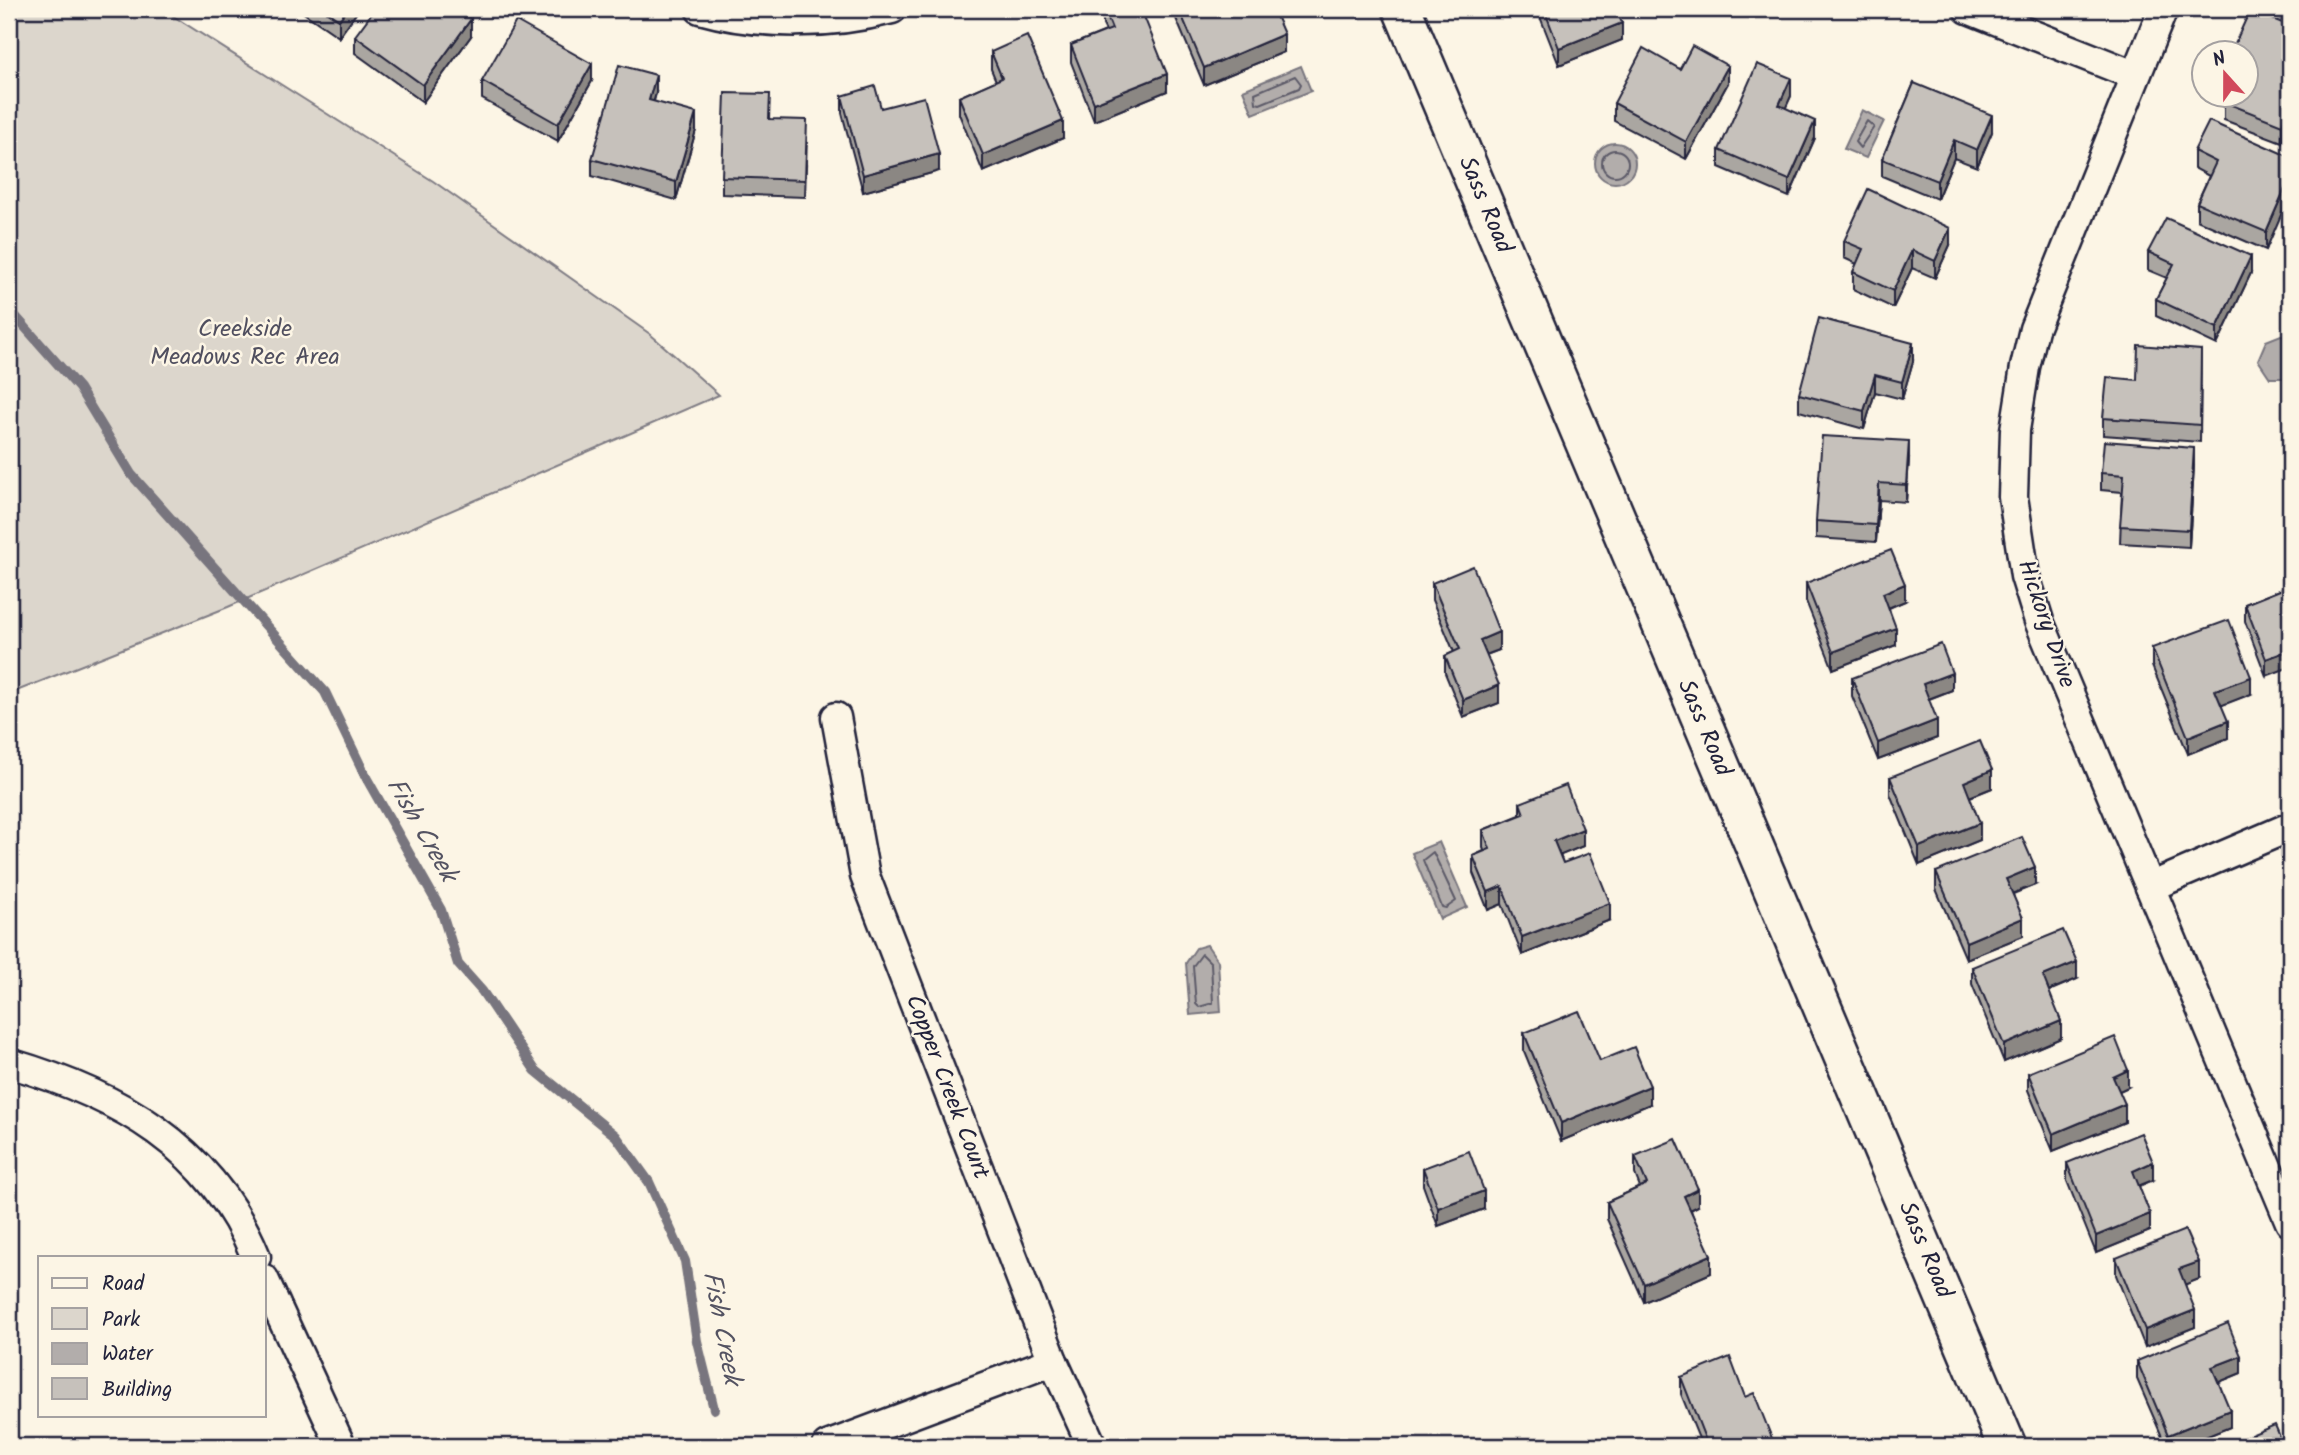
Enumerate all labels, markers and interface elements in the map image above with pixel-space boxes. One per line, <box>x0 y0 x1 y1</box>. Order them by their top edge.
north arrow <box>2190 38 2260 108</box>
text: N <box>2209 44 2231 76</box>
street label: Sass Road <box>1447 150 1523 261</box>
park label: Creekside Meadows Rec Area <box>150 310 340 377</box>
street label: Hickory Drive <box>2006 555 2086 694</box>
street label: Sass Road <box>1666 673 1742 784</box>
water label: Fish Creek <box>374 770 470 894</box>
street label: Copper Creek Court <box>894 989 1000 1186</box>
street label: Sass Road <box>1887 1195 1963 1306</box>
legend <box>38 1256 266 1416</box>
text: Road <box>102 1268 145 1301</box>
water label: Fish Creek <box>689 1268 753 1392</box>
text: Park <box>102 1304 140 1337</box>
text: Water <box>102 1338 154 1371</box>
text: Building <box>102 1374 172 1407</box>

